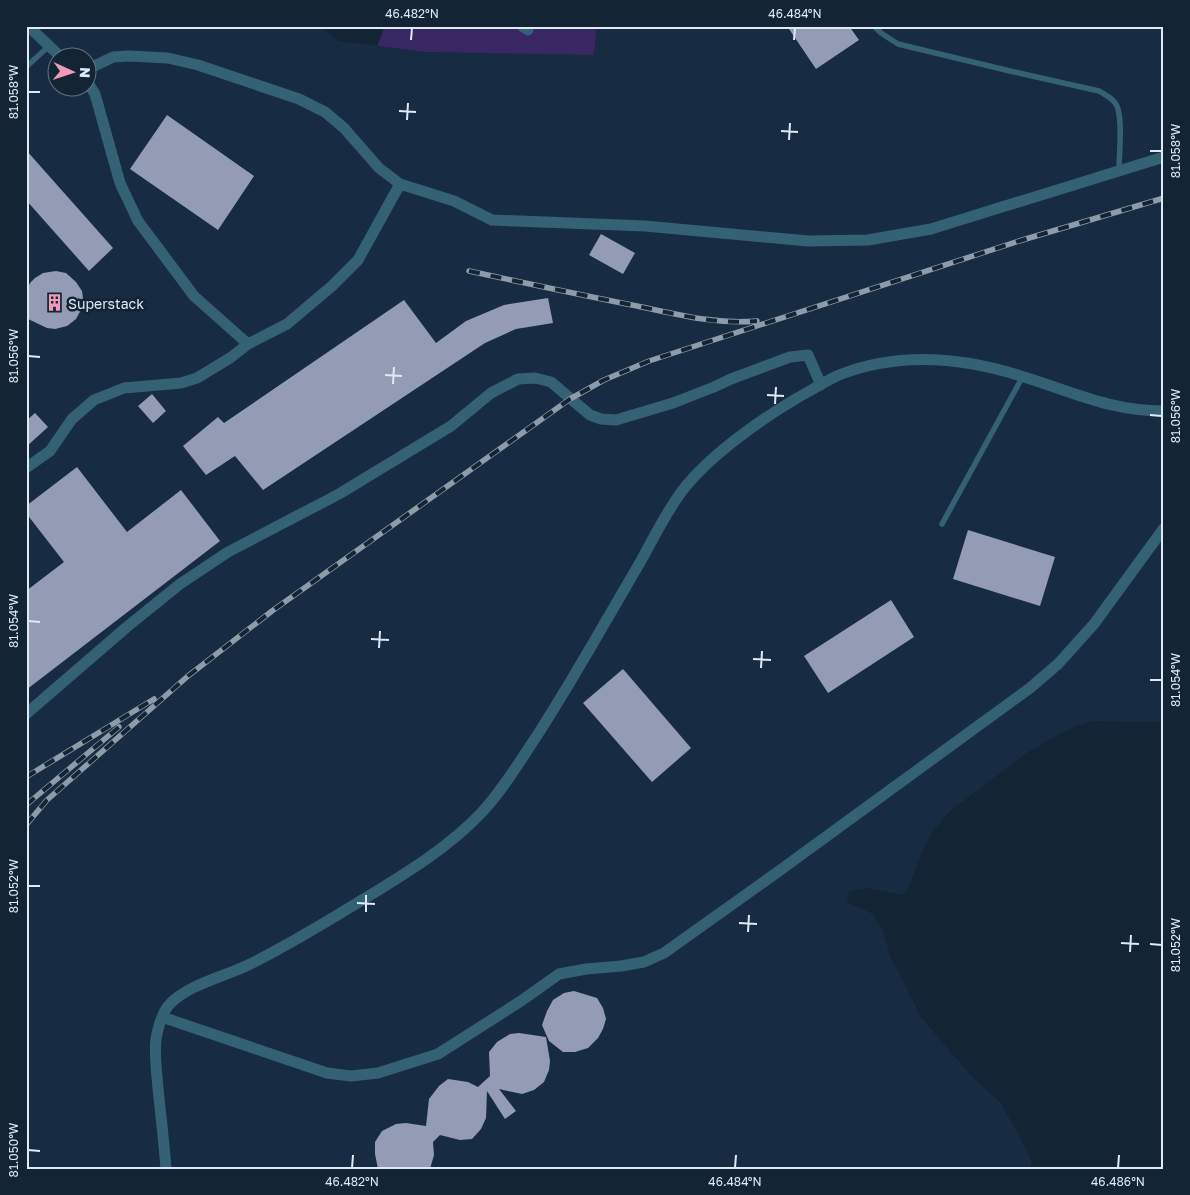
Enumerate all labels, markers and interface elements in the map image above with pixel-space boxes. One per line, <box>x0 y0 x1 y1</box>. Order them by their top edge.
text: 46.482°N <box>385 6 439 21</box>
text: 46.484°N <box>768 6 822 21</box>
north arrow <box>48 48 98 98</box>
text: 81.058°W <box>6 64 21 119</box>
text: N <box>77 67 94 78</box>
text: 81.058°W <box>1168 123 1183 178</box>
building icon: Superstack <box>44 293 64 313</box>
place label: Superstack <box>68 295 144 312</box>
text: 81.056°W <box>6 328 21 383</box>
text: 81.056°W <box>1168 388 1183 443</box>
text: 81.054°W <box>6 593 21 648</box>
text: 81.054°W <box>1168 652 1183 707</box>
text: 81.052°W <box>6 858 21 913</box>
text: 81.052°W <box>1168 917 1183 972</box>
text: 81.050°W <box>6 1122 21 1177</box>
text: 46.482°N <box>325 1174 379 1189</box>
text: 46.484°N <box>708 1174 762 1189</box>
text: 46.486°N <box>1091 1174 1145 1189</box>

